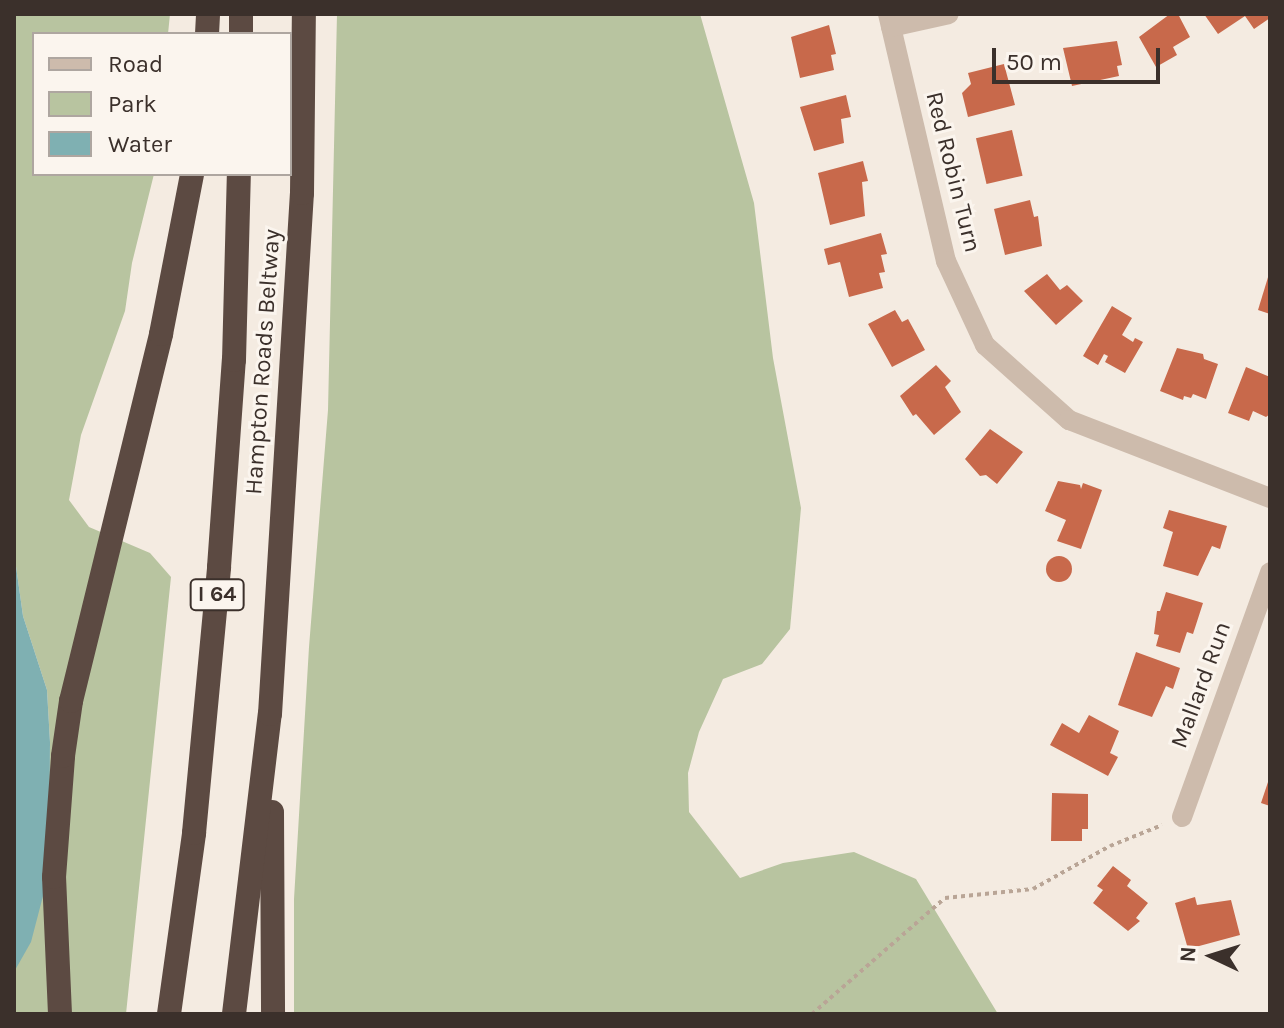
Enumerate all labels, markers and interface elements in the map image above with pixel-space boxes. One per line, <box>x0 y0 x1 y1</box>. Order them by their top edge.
legend <box>32 32 292 176</box>
scale bar <box>996 32 1164 82</box>
text: 50 m <box>1006 48 1062 76</box>
text: Road <box>108 50 163 78</box>
street label: Red Robin Turn <box>919 89 987 255</box>
text: Park <box>108 90 157 118</box>
text: Water <box>108 130 172 158</box>
street label: Hampton Roads Beltway <box>239 228 287 496</box>
road number: I 64 <box>189 577 245 613</box>
street label: Mallard Run <box>1165 618 1237 752</box>
north arrow <box>1172 916 1252 996</box>
text: N <box>1175 946 1202 963</box>

